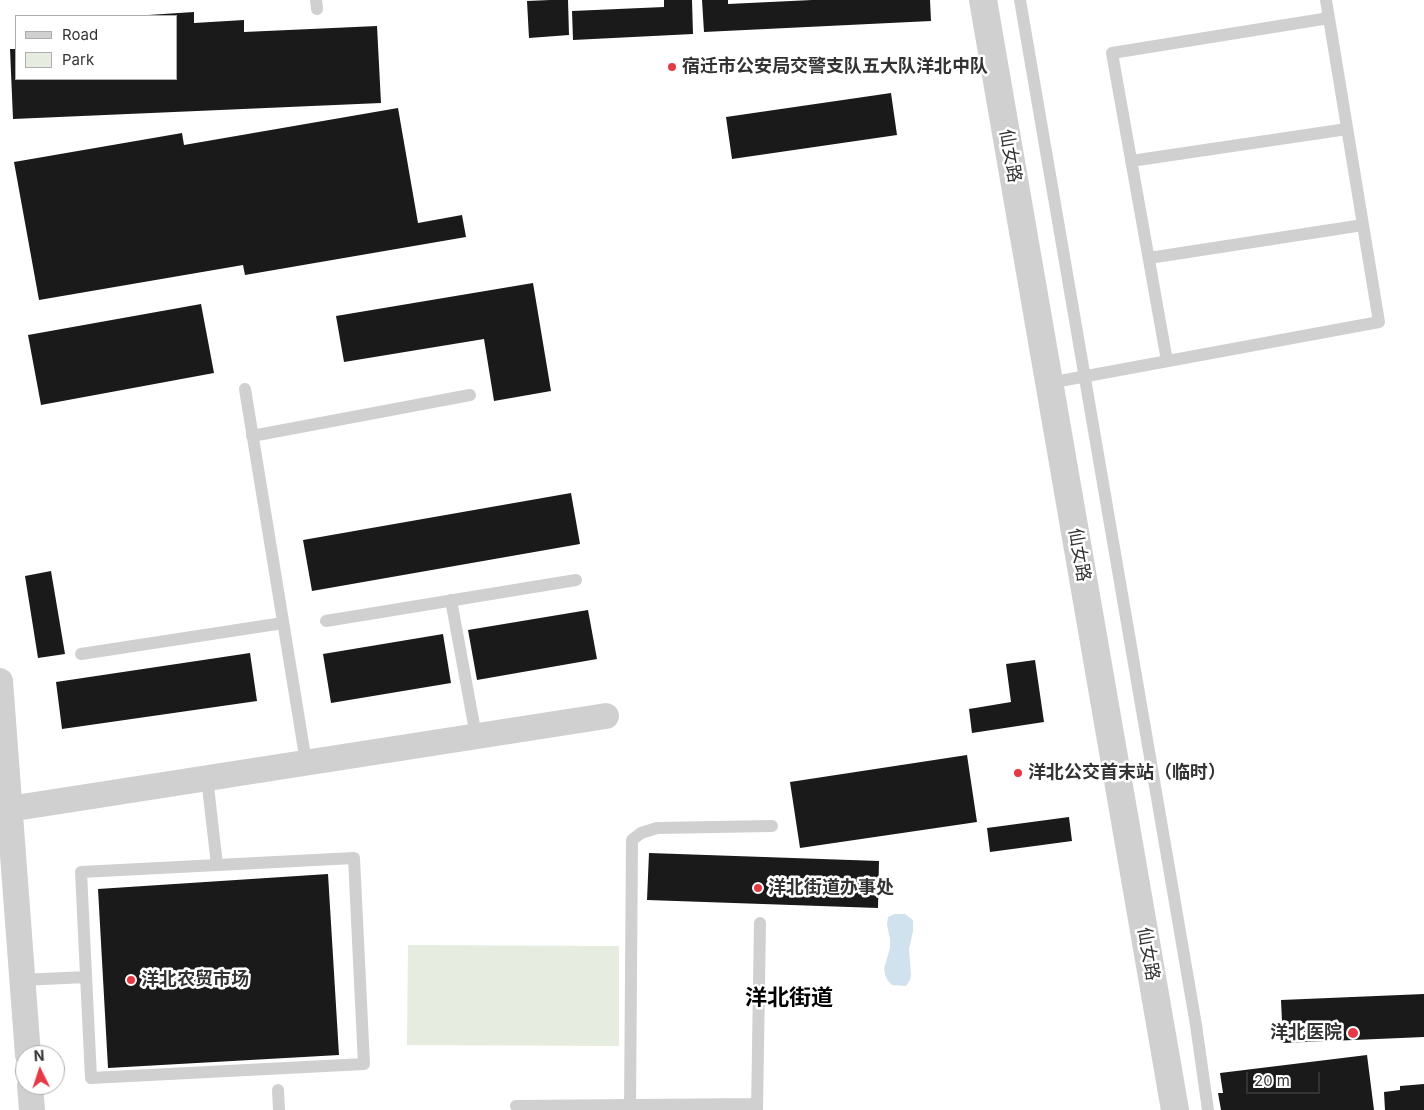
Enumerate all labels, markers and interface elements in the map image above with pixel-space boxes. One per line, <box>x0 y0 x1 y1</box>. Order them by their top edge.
legend <box>15 15 178 80</box>
text: Road <box>62 25 98 44</box>
text: Park <box>62 50 94 69</box>
place label: 宿迁市公安局交警支队五大队洋北中队 <box>682 56 988 78</box>
marker: 宿迁市公安局交警支队五大队洋北中队 <box>666 61 678 73</box>
street label: 仙女路 <box>995 128 1025 184</box>
street label: 仙女路 <box>1064 527 1094 583</box>
place label: 洋北公交首末站（临时） <box>1028 762 1226 784</box>
marker: 洋北公交首末站（临时） <box>1012 767 1024 779</box>
place label: 洋北街道办事处 <box>768 877 894 899</box>
marker: 洋北街道办事处 <box>752 882 764 894</box>
street label: 仙女路 <box>1133 926 1163 982</box>
place label: 洋北农贸市场 <box>141 969 249 991</box>
marker: 洋北农贸市场 <box>125 974 137 986</box>
district label: 洋北街道 <box>745 985 833 1011</box>
place label: 洋北医院 <box>1270 1022 1342 1044</box>
marker: 洋北医院 <box>1346 1026 1360 1040</box>
north arrow <box>15 1045 65 1095</box>
text: N <box>33 1047 45 1064</box>
scale bar <box>1249 1062 1323 1094</box>
text: 20 m <box>1254 1071 1290 1090</box>

